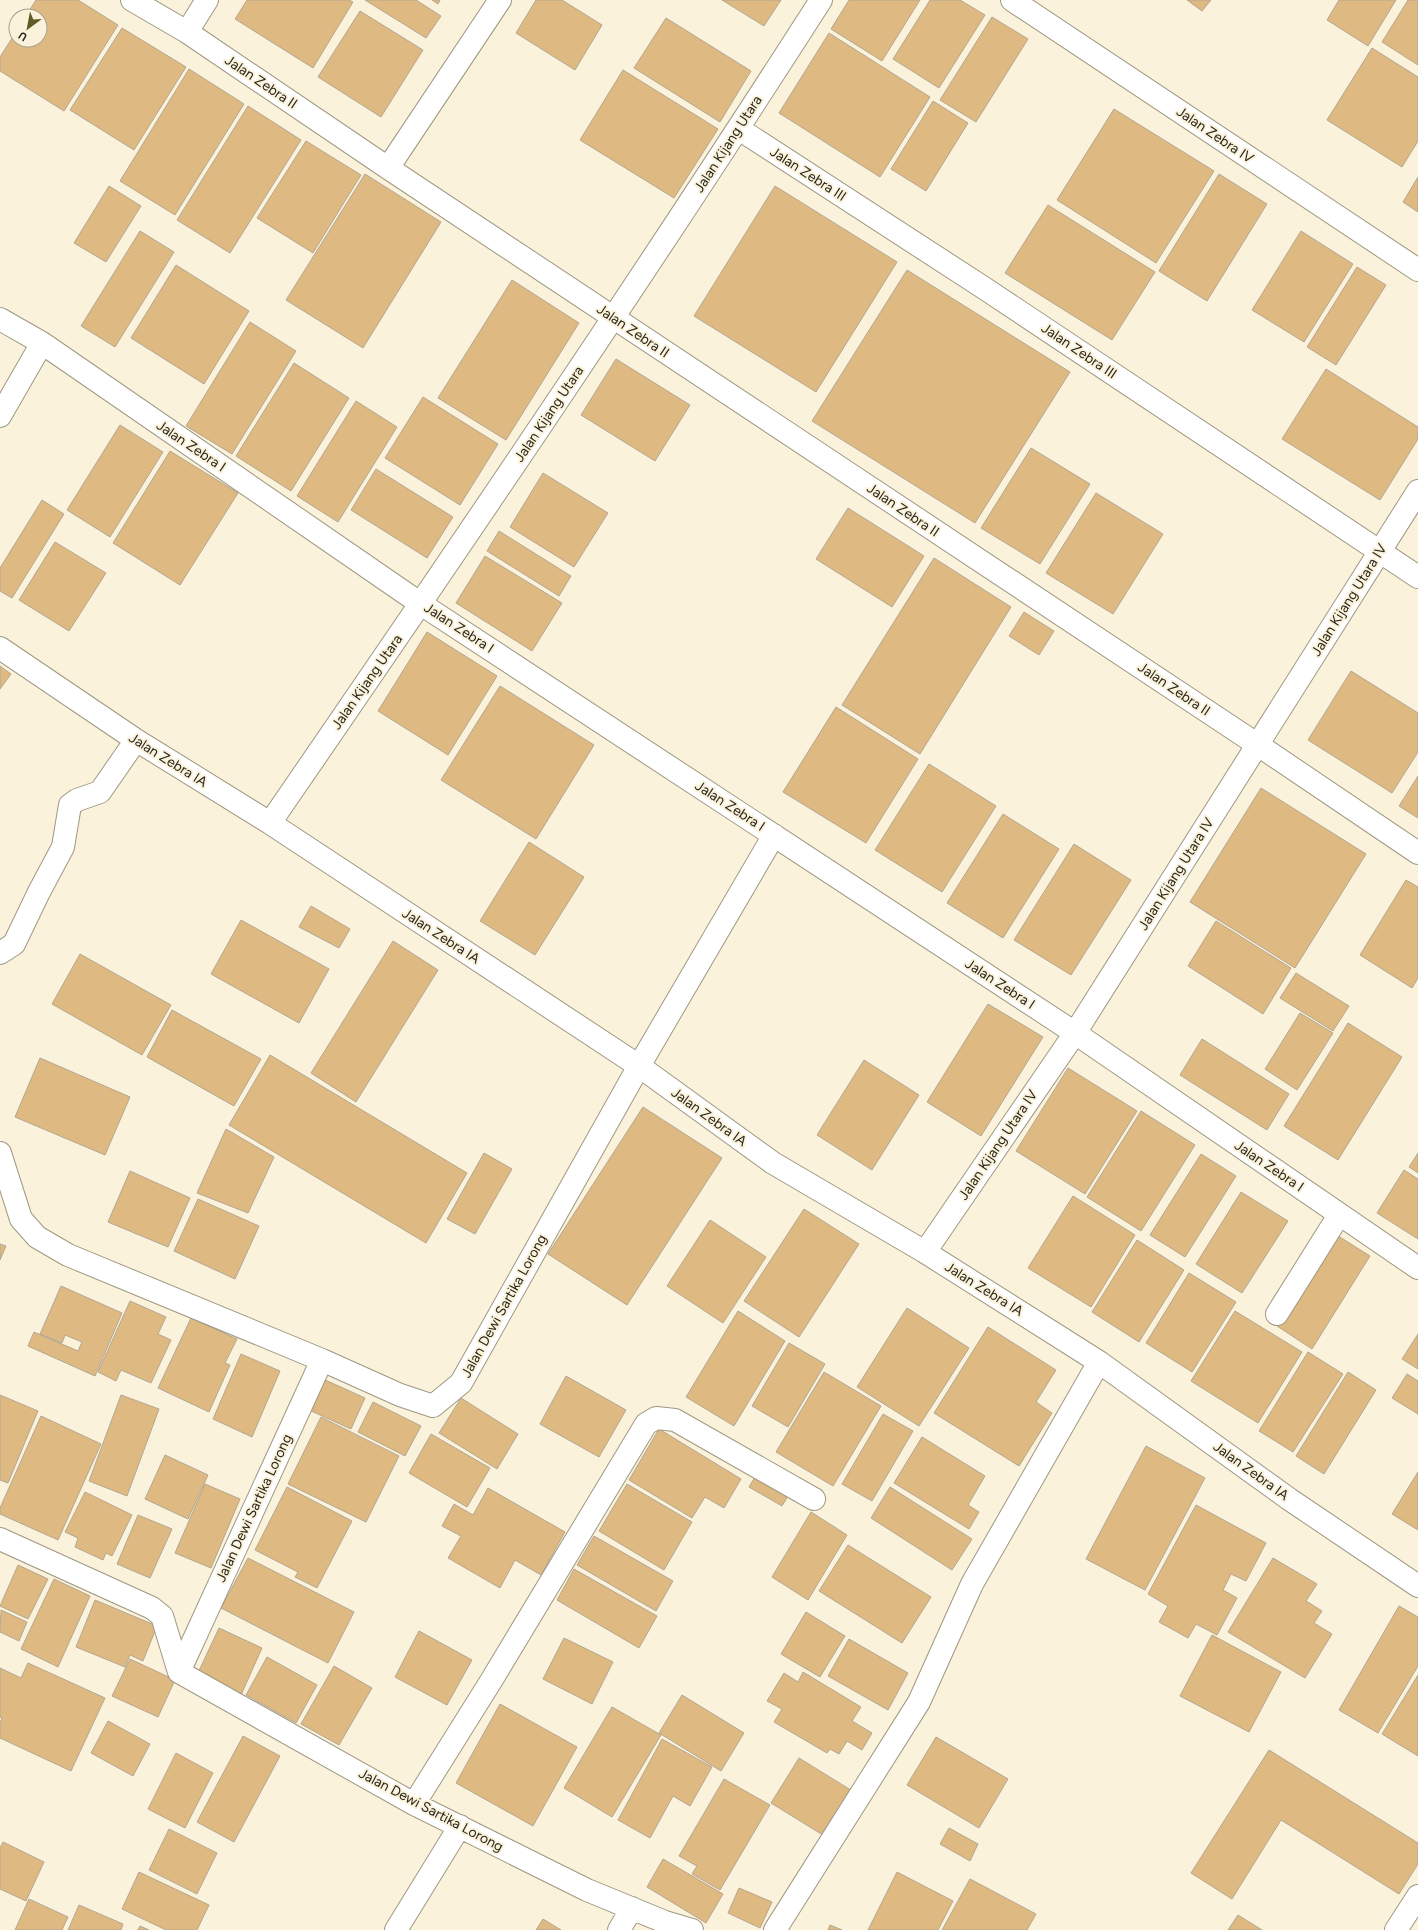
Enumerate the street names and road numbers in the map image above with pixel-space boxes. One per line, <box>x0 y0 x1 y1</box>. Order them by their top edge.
street label: Jalan Zebra II <box>222 52 300 112</box>
street label: Jalan Kijang Utara <box>690 92 766 196</box>
street label: Jalan Zebra IV <box>1173 103 1257 167</box>
street label: Jalan Zebra III <box>767 143 849 205</box>
street label: Jalan Zebra II <box>594 301 672 361</box>
street label: Jalan Zebra III <box>1038 320 1120 382</box>
street label: Jalan Kijang Utara <box>511 363 587 465</box>
street label: Jalan Zebra I <box>153 417 229 475</box>
street label: Jalan Zebra II <box>864 480 942 540</box>
street label: Jalan Kijang Utara IV <box>1308 540 1391 659</box>
street label: Jalan Zebra I <box>421 599 497 657</box>
street label: Jalan Kijang Utara <box>328 631 406 733</box>
street label: Jalan Zebra II <box>1135 659 1213 719</box>
street label: Jalan Zebra IA <box>126 729 211 791</box>
street label: Jalan Zebra I <box>692 777 768 835</box>
street label: Jalan Kijang Utara IV <box>1135 814 1218 933</box>
street label: Jalan Zebra IA <box>399 905 483 968</box>
street label: Jalan Zebra I <box>962 955 1038 1013</box>
street label: Jalan Zebra IA <box>668 1084 751 1150</box>
street label: Jalan Kijang Utara IV <box>955 1086 1041 1203</box>
street label: Jalan Zebra I <box>1231 1137 1307 1195</box>
street label: Jalan Dewi Sartika Lorong <box>458 1231 550 1381</box>
street label: Jalan Zebra IA <box>942 1258 1027 1320</box>
street label: Jalan Dewi Sartika Lorong <box>212 1431 296 1585</box>
street label: Jalan Zebra IA <box>1210 1438 1293 1504</box>
street label: Jalan Dewi Sartika Lorong <box>356 1765 506 1855</box>

